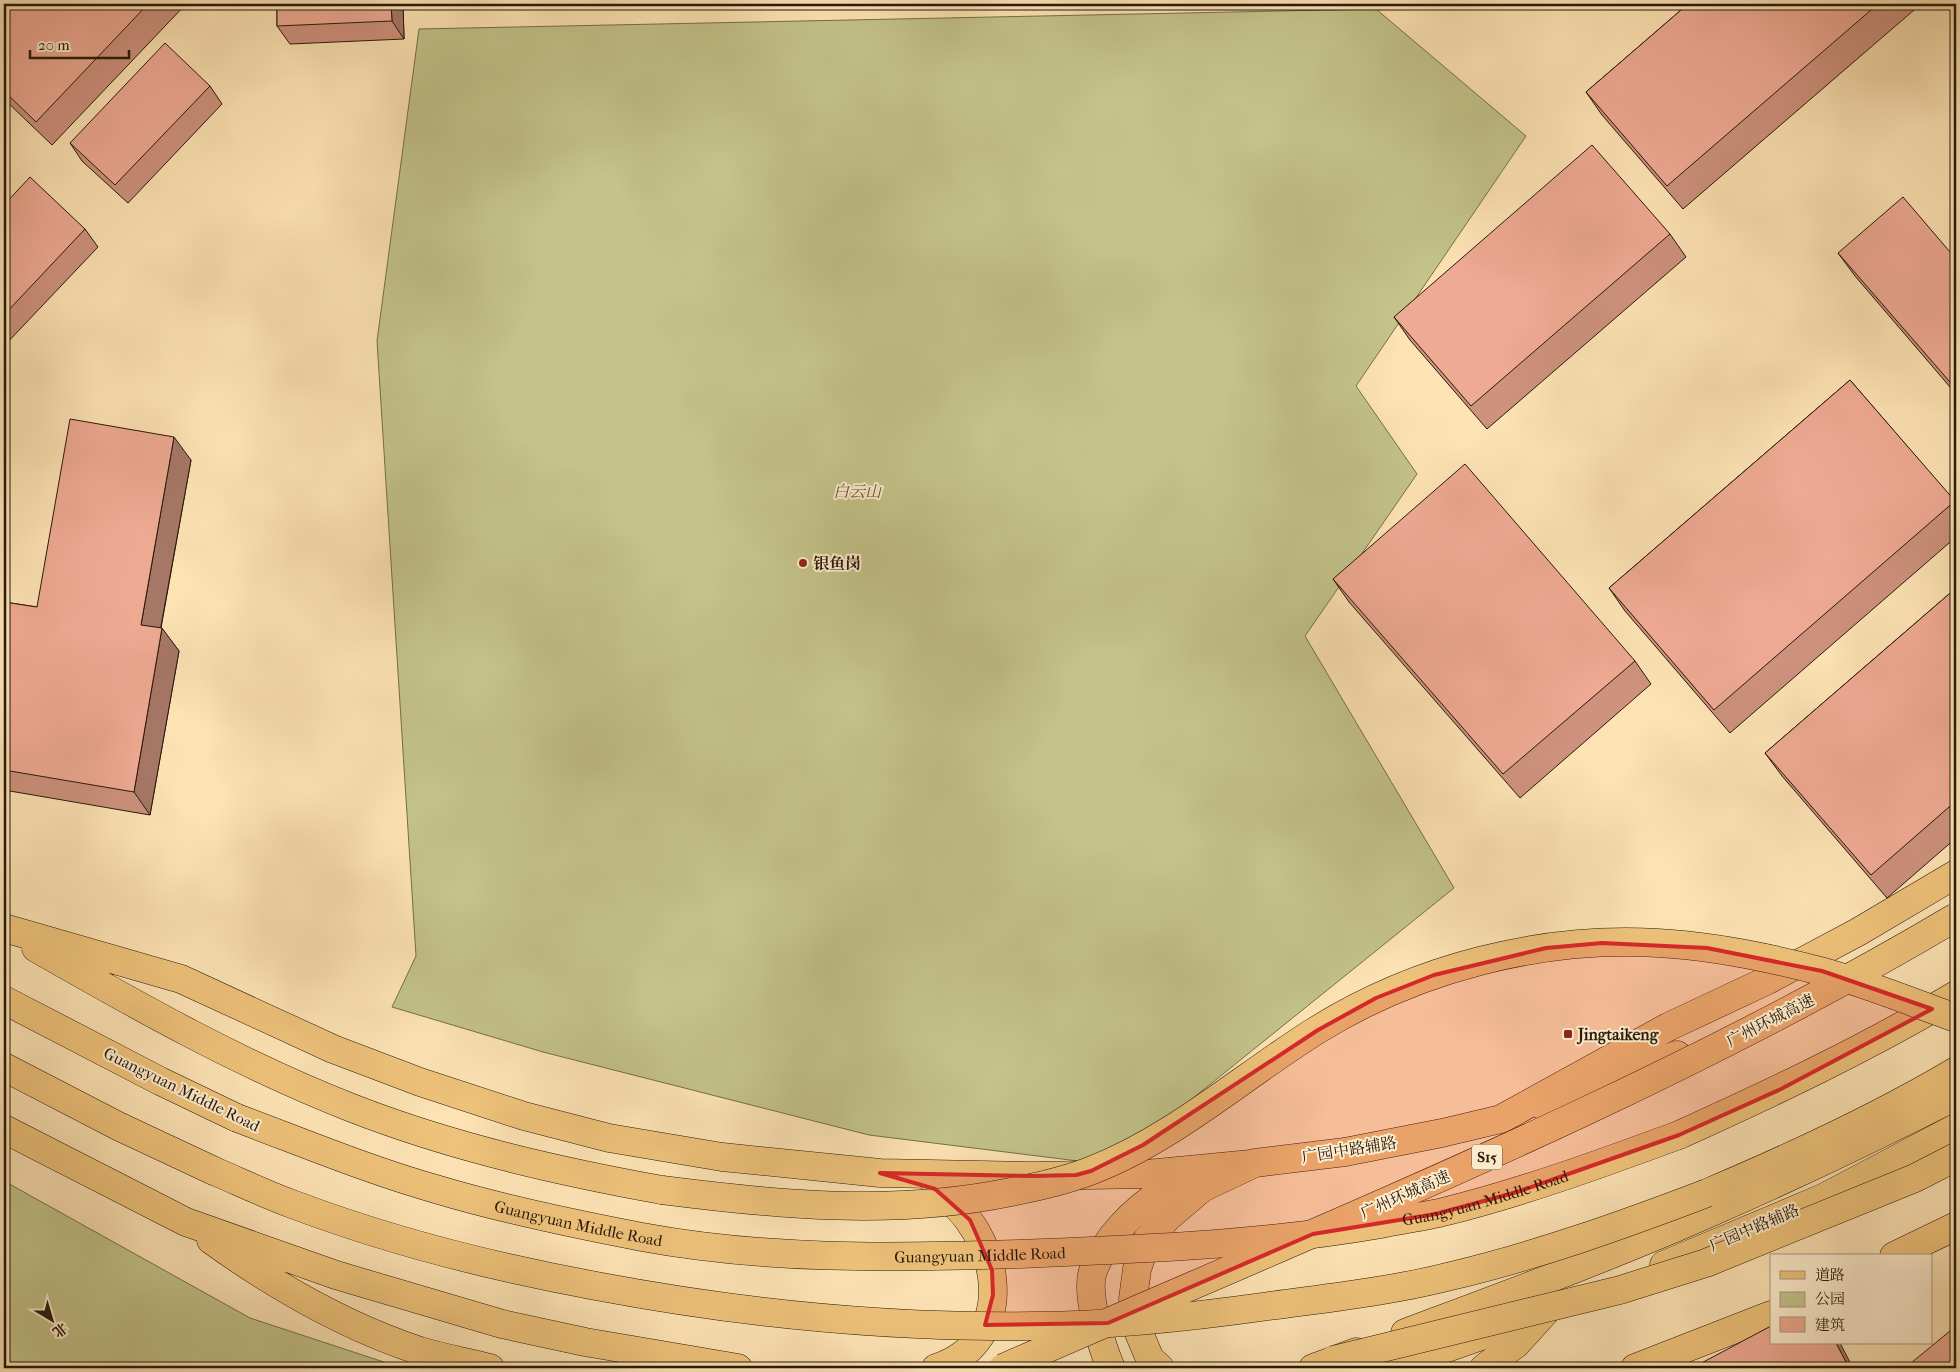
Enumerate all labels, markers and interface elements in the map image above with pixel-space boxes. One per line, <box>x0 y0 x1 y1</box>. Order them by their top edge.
scale bar <box>30 28 129 60</box>
text: 20 m <box>38 36 70 54</box>
park label: 白云山 <box>833 482 883 501</box>
place label: 银鱼岗 <box>813 554 861 573</box>
marker: 银鱼岗 <box>797 557 809 569</box>
street label: 广州环城高速 <box>1723 990 1817 1051</box>
place label: Jingtaikeng <box>1576 1025 1659 1045</box>
marker: Jingtaikeng <box>1562 1028 1574 1040</box>
street label: Guangyuan Middle Road <box>101 1043 263 1136</box>
street label: 广园中路辅路 <box>1300 1133 1398 1166</box>
road number: S15 <box>1472 1144 1502 1170</box>
street label: 广州环城高速 <box>1357 1166 1453 1223</box>
street label: Guangyuan Middle Road <box>1401 1166 1571 1230</box>
street label: Guangyuan Middle Road <box>492 1197 664 1250</box>
street label: 广园中路辅路 <box>1706 1200 1802 1255</box>
street label: Guangyuan Middle Road <box>894 1243 1066 1266</box>
legend <box>1770 1254 1932 1344</box>
text: 道路 <box>1815 1266 1845 1284</box>
text: 公园 <box>1815 1290 1845 1308</box>
north arrow <box>28 1294 78 1344</box>
text: 建筑 <box>1815 1316 1845 1334</box>
text: 北 <box>49 1319 70 1341</box>

